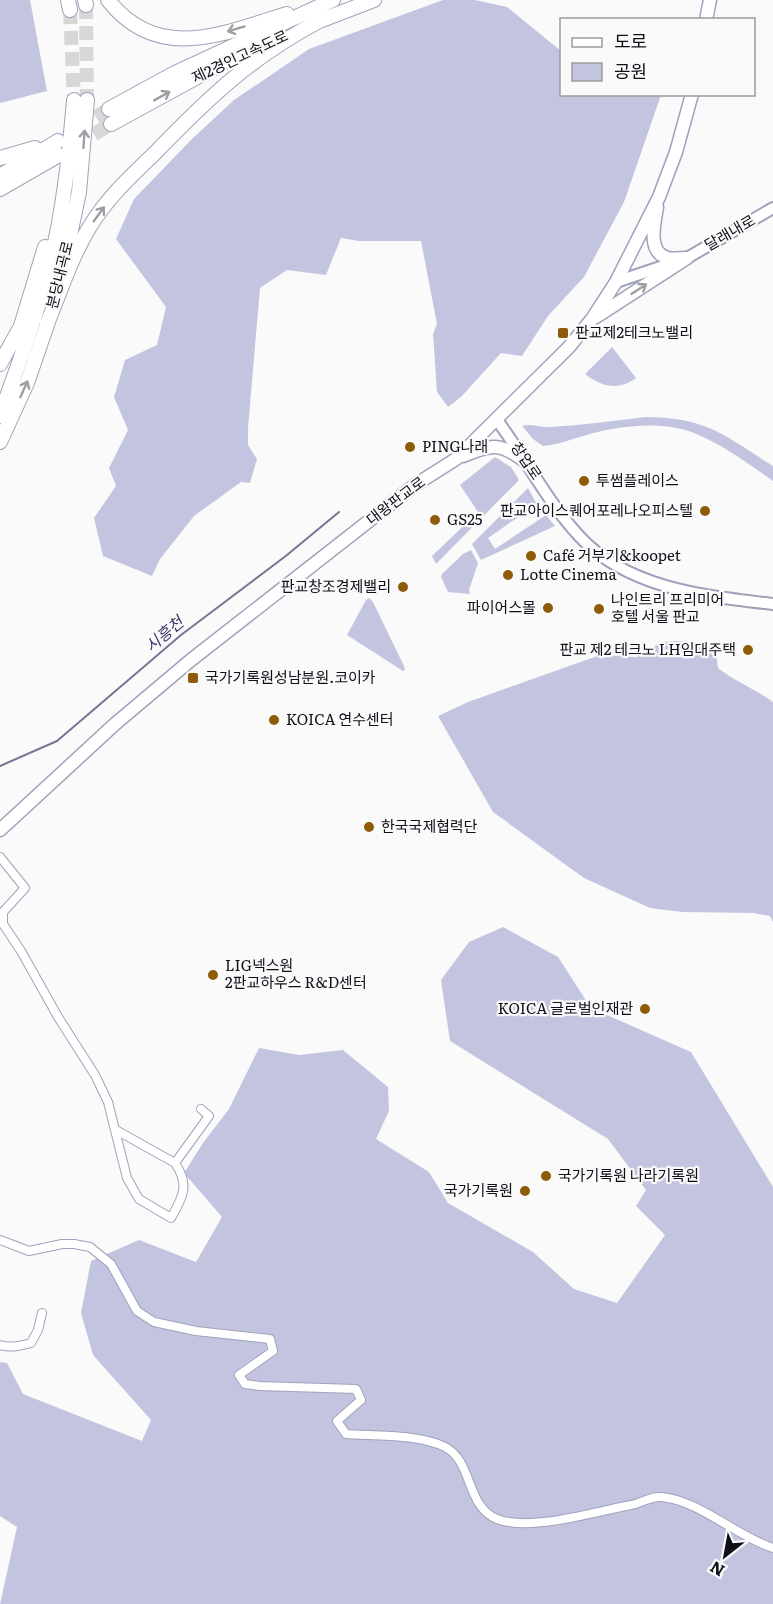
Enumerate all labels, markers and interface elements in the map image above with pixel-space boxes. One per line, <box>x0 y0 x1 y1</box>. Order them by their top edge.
legend <box>560 18 755 96</box>
street label: 제2경인고속도로 <box>187 23 291 88</box>
one-way arrow <box>227 24 246 35</box>
text: 도로 <box>614 27 647 54</box>
text: 공원 <box>614 57 647 84</box>
one-way arrow <box>153 90 170 102</box>
one-way arrow <box>79 130 90 150</box>
one-way arrow <box>93 207 105 223</box>
street label: 달래내로 <box>700 208 759 255</box>
street label: 분당내곡로 <box>39 238 78 311</box>
one-way arrow <box>631 282 648 295</box>
place label: 판교제2테크노밸리 <box>575 320 693 343</box>
marker: 판교제2테크노밸리 <box>556 326 570 340</box>
one-way arrow <box>19 381 31 399</box>
place label: PING나래 <box>422 434 488 457</box>
street label: 창업로 <box>506 437 548 484</box>
marker: PING나래 <box>403 440 417 454</box>
place label: 투썸플레이스 <box>596 468 679 491</box>
street label: 대왕판교로 <box>361 470 430 530</box>
marker: 투썸플레이스 <box>577 474 591 488</box>
place label: 판교아이스퀘어포레나오피스텔 <box>500 498 693 521</box>
marker: 판교아이스퀘어포레나오피스텔 <box>698 504 712 518</box>
place label: GS25 <box>447 507 483 530</box>
marker: GS25 <box>428 513 442 527</box>
place label: Café 거부기&koopet <box>543 543 681 566</box>
marker: Café 거부기&koopet <box>524 549 538 563</box>
place label: Lotte Cinema <box>520 562 617 585</box>
marker: Lotte Cinema <box>501 568 515 582</box>
place label: 판교창조경제밸리 <box>281 574 391 597</box>
marker: 판교창조경제밸리 <box>396 580 410 594</box>
place label: 나인트리 프리미어 호텔 서울 판교 <box>611 587 724 627</box>
place label: 파이어스몰 <box>467 595 536 618</box>
marker: 파이어스몰 <box>541 601 555 615</box>
marker: 나인트리 프리미어 호텔 서울 판교 <box>592 602 606 616</box>
water label: 시흥천 <box>139 608 190 657</box>
place label: 판교 제2 테크노 LH임대주택 <box>559 637 736 660</box>
marker: 판교 제2 테크노 LH임대주택 <box>741 643 755 657</box>
place label: 국가기록원성남분원.코이카 <box>205 665 376 688</box>
marker: 국가기록원성남분원.코이카 <box>186 671 200 685</box>
place label: KOICA 연수센터 <box>286 707 394 730</box>
marker: KOICA 연수센터 <box>267 713 281 727</box>
place label: 한국국제협력단 <box>381 814 478 837</box>
marker: 한국국제협력단 <box>362 820 376 834</box>
place label: LIG넥스원 2판교하우스 R&D센터 <box>225 953 367 993</box>
marker: LIG넥스원 2판교하우스 R&D센터 <box>206 968 220 982</box>
place label: KOICA 글로벌인재관 <box>498 996 633 1019</box>
marker: KOICA 글로벌인재관 <box>638 1002 652 1016</box>
place label: 국가기록원 나라기록원 <box>558 1163 699 1186</box>
marker: 국가기록원 나라기록원 <box>539 1169 553 1183</box>
place label: 국가기록원 <box>444 1178 513 1201</box>
marker: 국가기록원 <box>518 1184 532 1198</box>
north arrow <box>695 1526 755 1586</box>
text: N <box>705 1556 729 1583</box>

